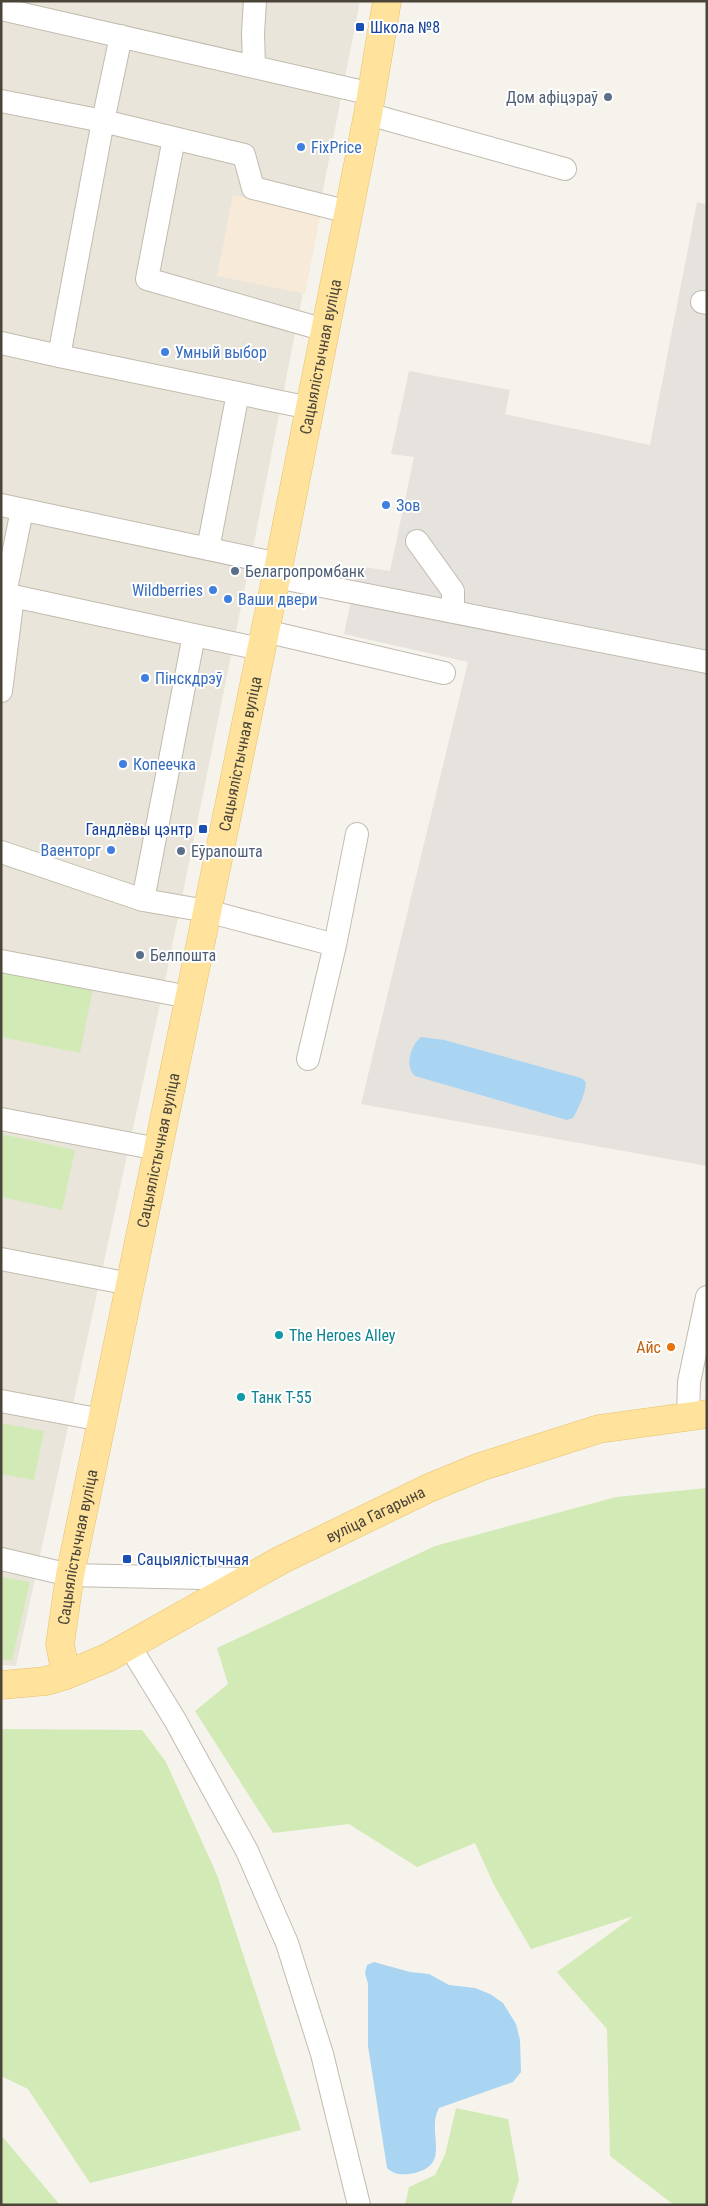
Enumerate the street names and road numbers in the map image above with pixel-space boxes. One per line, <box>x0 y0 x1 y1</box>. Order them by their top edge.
street label: Сацыялістычная вуліца <box>295 277 345 436</box>
street label: Сацыялістычная вуліца <box>215 674 265 833</box>
street label: Сацыялістычная вуліца <box>133 1071 183 1229</box>
street label: Сацыялістычная вуліца <box>53 1468 101 1626</box>
street label: вуліца Гагарына <box>323 1482 428 1546</box>

